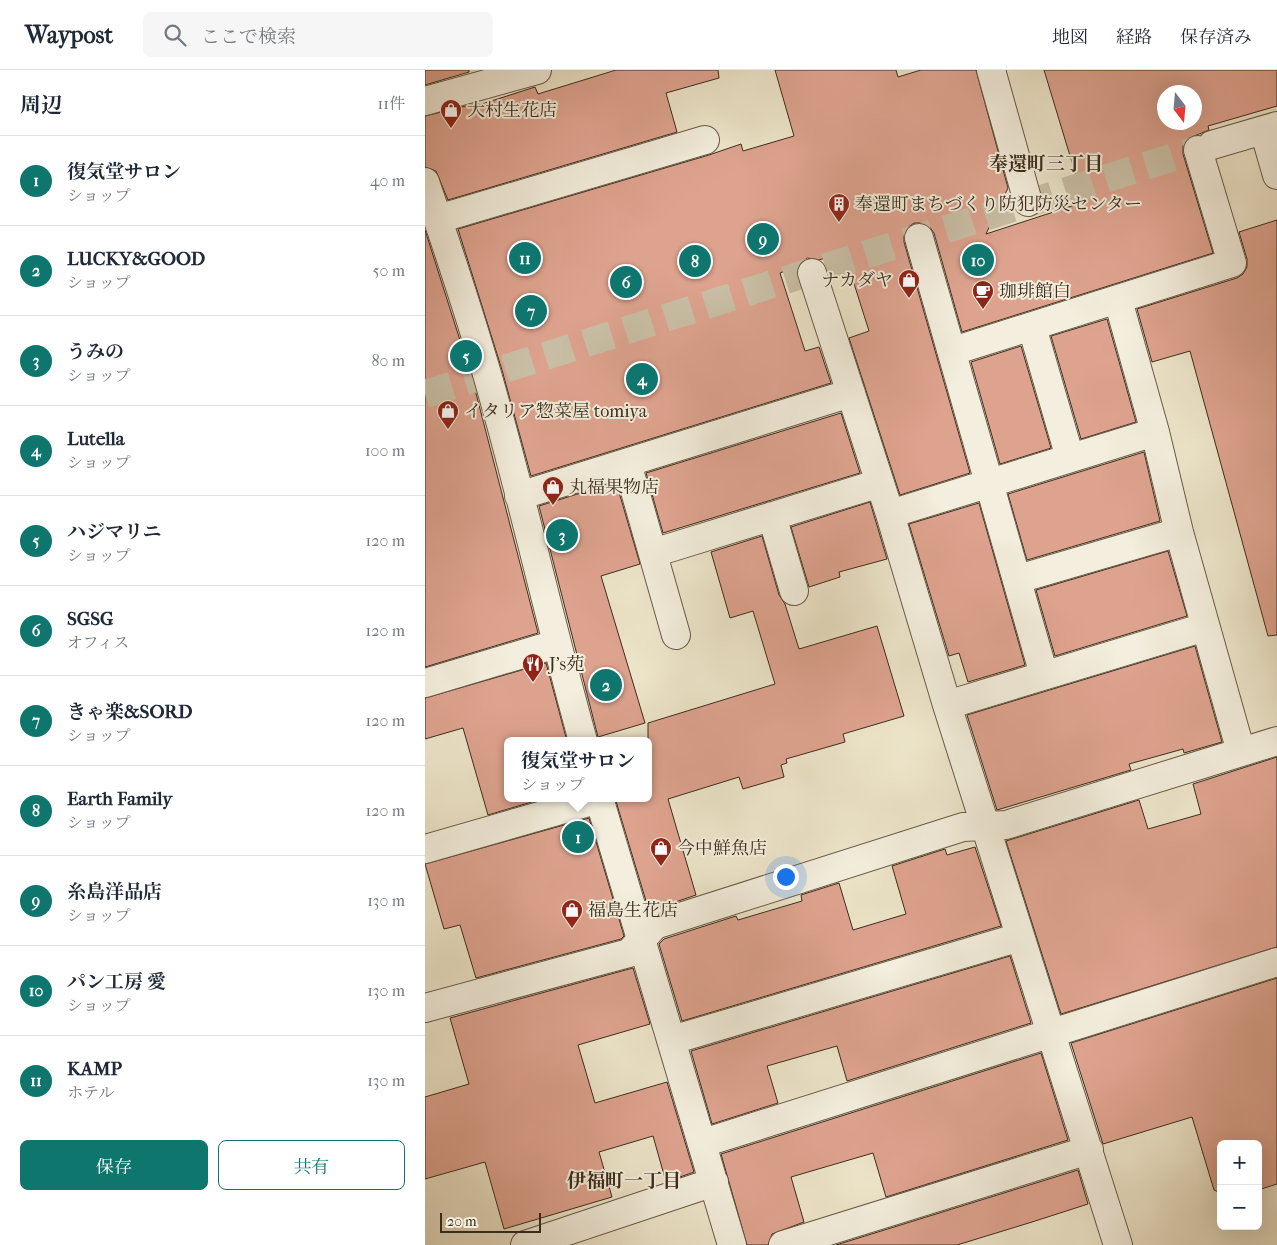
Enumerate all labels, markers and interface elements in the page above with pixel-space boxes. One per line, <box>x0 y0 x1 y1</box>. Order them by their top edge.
search box <box>143 12 493 57</box>
text: Waypost <box>25 21 113 49</box>
icon: search <box>161 21 189 49</box>
text: ここで検索 <box>201 26 296 48</box>
text: 地図 <box>1052 27 1088 48</box>
text: 経路 <box>1116 27 1152 48</box>
text: 保存済み <box>1180 27 1252 48</box>
north arrow <box>1157 85 1202 130</box>
text: 周辺 <box>20 93 62 117</box>
text: 11件 <box>378 94 405 113</box>
shop icon: 大村生花店 <box>439 98 463 129</box>
place label: 大村生花店 <box>467 100 557 121</box>
district label: 奉還町三丁目 <box>989 153 1103 175</box>
text: 復気堂サロン <box>67 161 181 183</box>
text: 1 <box>33 171 39 190</box>
text: 40 m <box>370 171 405 190</box>
text: ショップ <box>67 186 131 205</box>
building icon: 奉還町まちづくり防犯防災センター <box>827 192 851 223</box>
place label: 奉還町まちづくり防犯防災センター <box>855 194 1142 215</box>
pin: 9 <box>747 220 779 258</box>
pin: 11 <box>509 239 541 277</box>
pin: 10 <box>962 241 994 279</box>
pin: 8 <box>679 242 711 280</box>
text: LUCKY&GOOD <box>67 248 205 270</box>
text: 2 <box>32 261 40 280</box>
text: 50 m <box>373 261 405 280</box>
pin: 6 <box>610 263 642 301</box>
shop icon: ナカダヤ <box>897 268 921 299</box>
place label: ナカダヤ <box>821 270 893 291</box>
text: ショップ <box>67 273 131 292</box>
cafe icon: 珈琲館白 <box>971 279 995 310</box>
place label: 珈琲館白 <box>999 281 1071 302</box>
pin: 7 <box>515 292 547 330</box>
pin: 5 <box>450 337 482 375</box>
text: うみの <box>67 341 124 363</box>
text: 3 <box>33 351 39 370</box>
text: 80 m <box>371 351 405 370</box>
pin: 4 <box>626 360 658 398</box>
text: ショップ <box>67 366 131 385</box>
shop icon: イタリア惣菜屋 tomiya <box>436 399 460 430</box>
place label: イタリア惣菜屋 tomiya <box>464 401 648 422</box>
text: Lutella <box>67 428 125 450</box>
text: 4 <box>31 441 41 460</box>
text: 100 m <box>365 441 405 460</box>
text: ショップ <box>67 453 131 472</box>
shop icon: 丸福果物店 <box>541 475 565 506</box>
place label: 丸福果物店 <box>569 477 659 498</box>
pin: 3 <box>546 516 578 554</box>
text: ハジマリニ <box>67 521 162 543</box>
text: 5 <box>33 531 39 550</box>
text: 120 m <box>366 531 405 550</box>
text: ショップ <box>67 546 131 565</box>
text: SGSG <box>67 608 114 630</box>
text: 6 <box>32 621 40 640</box>
text: 120 m <box>366 621 405 640</box>
text: オフィス <box>67 633 129 652</box>
restaurant icon: J's苑 <box>521 652 545 683</box>
place label: J's苑 <box>547 654 584 675</box>
pin: 2 <box>590 666 622 704</box>
text: きゃ楽&SORD <box>67 701 193 723</box>
text: 7 <box>32 711 40 730</box>
text: 120 m <box>366 711 405 730</box>
text: ショップ <box>67 726 131 745</box>
popup <box>504 737 652 802</box>
text: 復気堂サロン <box>521 750 635 772</box>
text: ショップ <box>521 775 585 794</box>
text: Earth Family <box>67 788 172 810</box>
text: 8 <box>32 801 40 820</box>
text: 120 m <box>366 801 405 820</box>
text: ショップ <box>67 813 131 832</box>
pin: 1 <box>562 818 594 856</box>
shop icon: 今中鮮魚店 <box>649 836 673 867</box>
place label: 今中鮮魚店 <box>677 838 767 859</box>
your location <box>773 864 799 890</box>
text: 糸島洋品店 <box>67 881 162 903</box>
text: 9 <box>32 891 40 910</box>
text: 130 m <box>367 891 405 910</box>
shop icon: 福島生花店 <box>560 898 584 929</box>
place label: 福島生花店 <box>588 900 678 921</box>
text: ショップ <box>67 906 131 925</box>
text: パン工房 愛 <box>67 971 166 993</box>
text: 10 <box>29 981 43 1000</box>
text: 130 m <box>367 981 405 1000</box>
text: ショップ <box>67 996 131 1015</box>
text: KAMP <box>67 1058 122 1080</box>
text: 11 <box>30 1071 42 1090</box>
text: 130 m <box>367 1071 405 1090</box>
text: ホテル <box>67 1083 114 1102</box>
button: 保存 <box>20 1140 208 1190</box>
button: 共有 <box>218 1140 405 1190</box>
map controls <box>1217 1140 1262 1230</box>
button: + <box>1217 1140 1262 1185</box>
district label: 伊福町一丁目 <box>567 1170 681 1192</box>
button: − <box>1217 1185 1262 1230</box>
scale bar <box>440 1210 541 1233</box>
text: 20 m <box>447 1213 477 1230</box>

